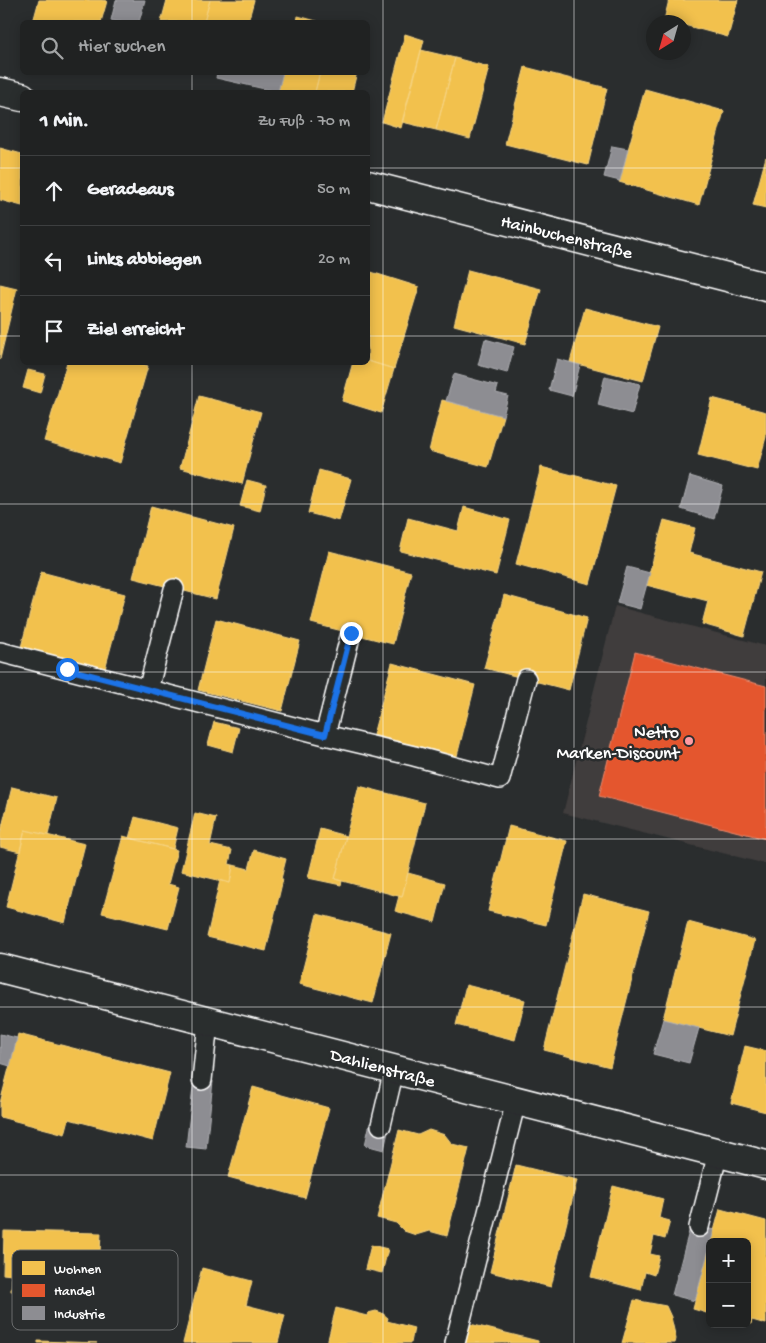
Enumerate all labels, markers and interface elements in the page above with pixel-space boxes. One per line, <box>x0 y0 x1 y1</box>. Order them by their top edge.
north arrow <box>646 15 691 60</box>
search box <box>20 20 370 75</box>
icon: search <box>38 34 66 62</box>
text: Hier suchen <box>78 36 165 59</box>
text: 1 Min. <box>40 110 89 135</box>
text: Zu Fuß · 70 m <box>258 113 350 132</box>
icon: ahead <box>40 177 68 205</box>
text: Geradeaus <box>87 179 173 202</box>
text: 50 m <box>317 181 350 200</box>
street label: Hainbuchenstraße <box>498 212 635 265</box>
icon: left <box>40 247 68 275</box>
text: Links abbiegen <box>87 249 201 272</box>
text: 20 m <box>318 251 350 270</box>
icon: arrive <box>40 317 68 345</box>
text: Ziel erreicht <box>87 319 184 342</box>
route end <box>340 622 363 645</box>
route start <box>56 658 79 681</box>
place label: Netto Marken-Discount <box>557 723 681 765</box>
marker: Netto Marken-Discount <box>683 735 695 747</box>
street label: Dahlienstraße <box>327 1045 438 1094</box>
map controls <box>706 1238 751 1328</box>
button: + <box>706 1238 751 1283</box>
legend <box>12 1250 178 1330</box>
text: Wohnen <box>54 1262 102 1279</box>
button: − <box>706 1283 751 1328</box>
text: Handel <box>54 1284 95 1301</box>
text: Industrie <box>54 1307 106 1324</box>

